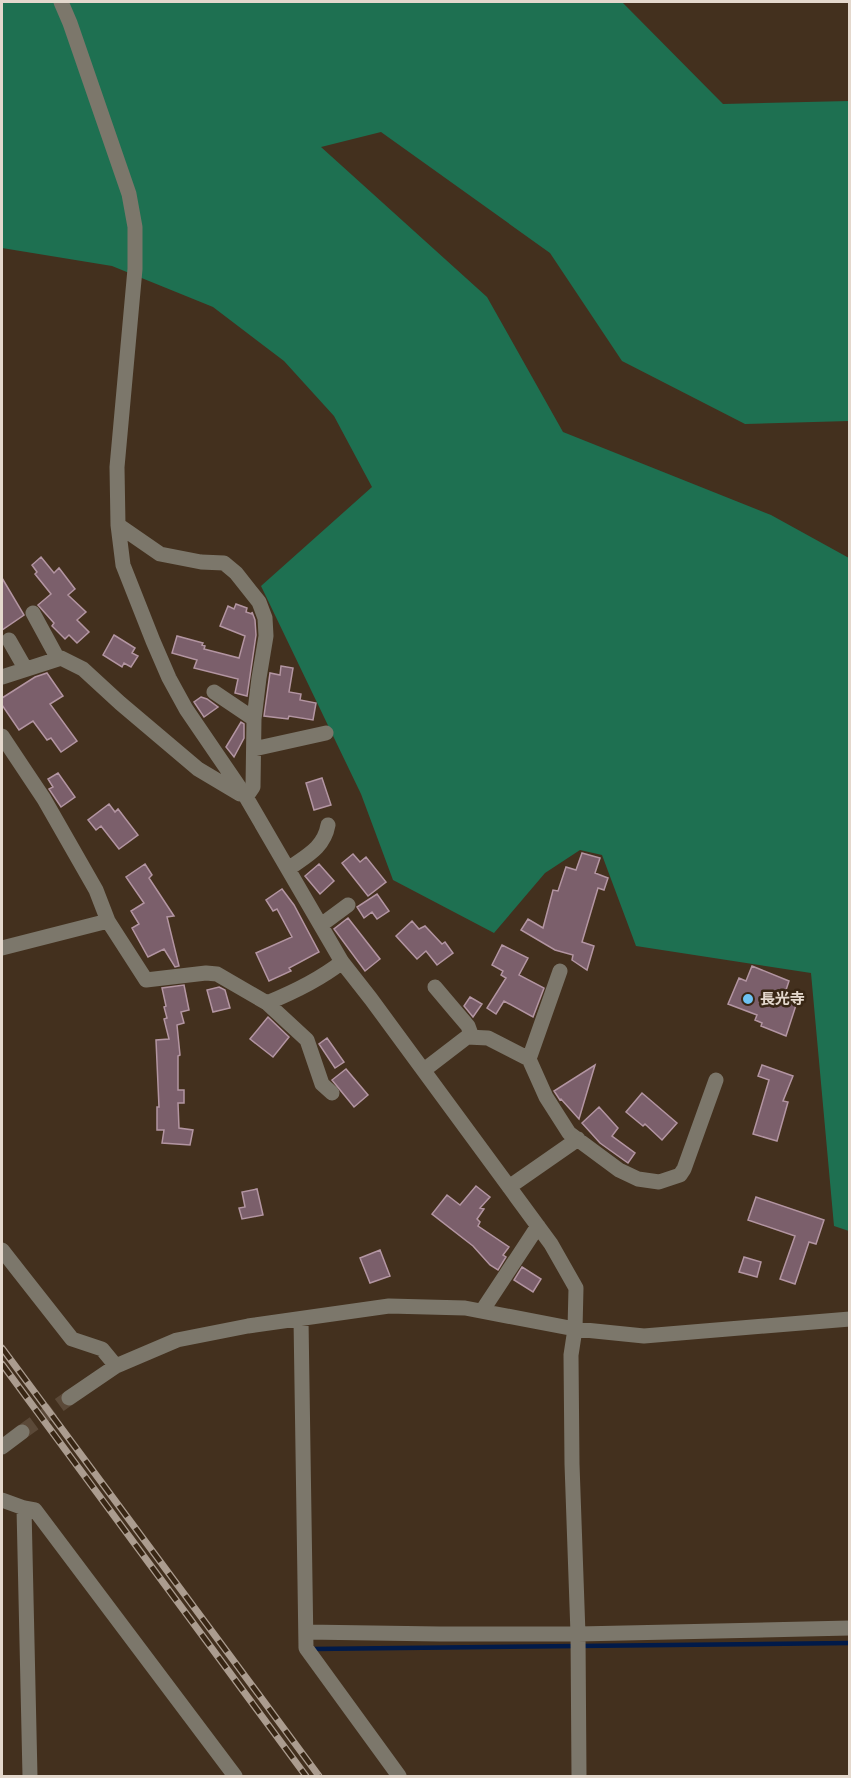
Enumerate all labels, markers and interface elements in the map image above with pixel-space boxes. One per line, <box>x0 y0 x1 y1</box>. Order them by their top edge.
place label: 長光寺 <box>760 990 805 1007</box>
marker: 長光寺 <box>741 992 755 1006</box>

